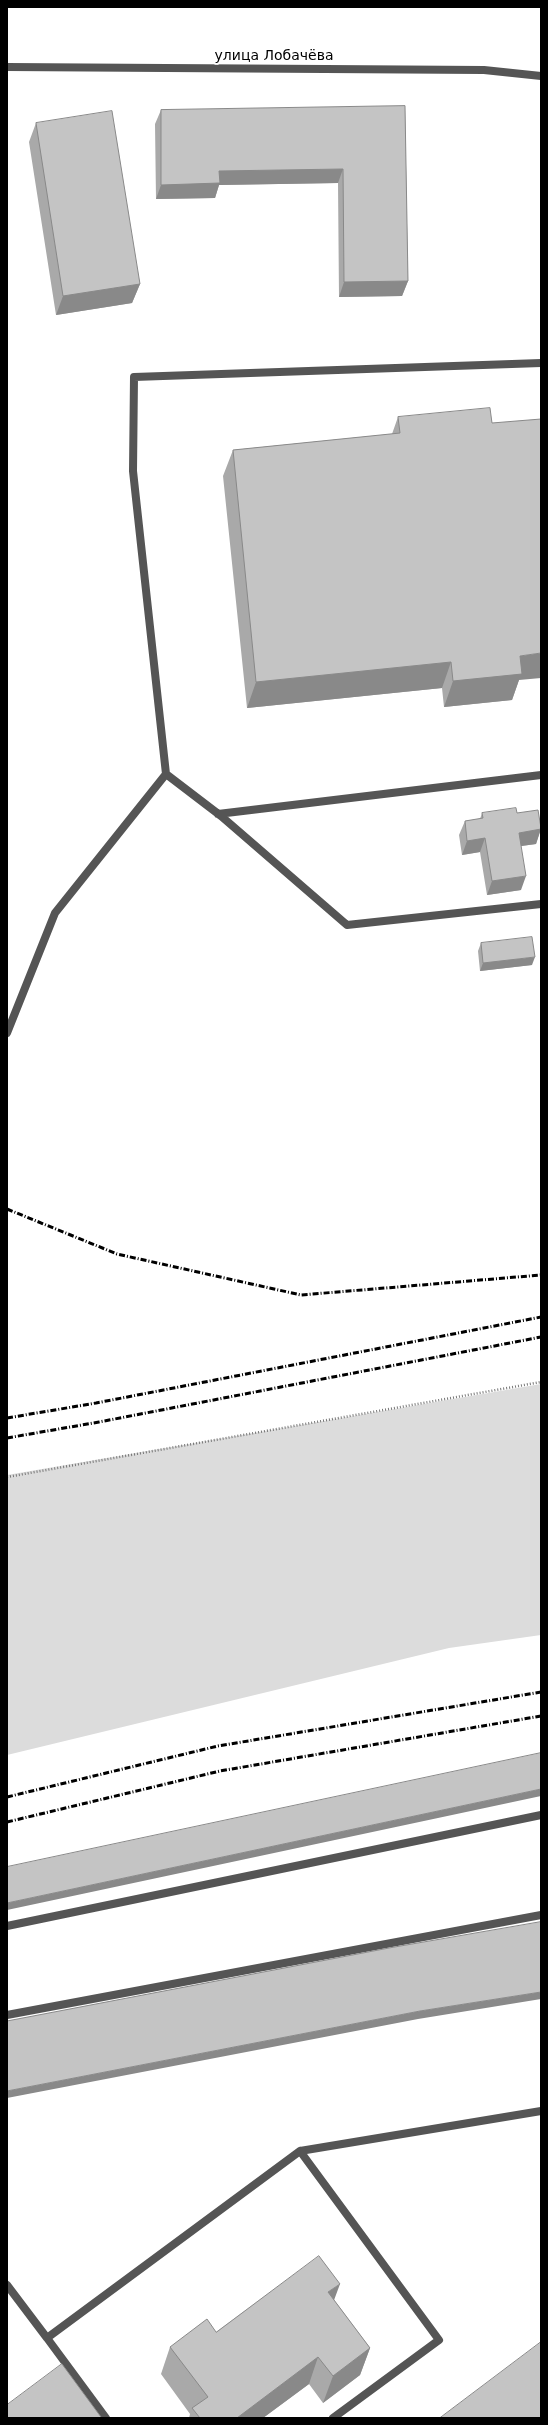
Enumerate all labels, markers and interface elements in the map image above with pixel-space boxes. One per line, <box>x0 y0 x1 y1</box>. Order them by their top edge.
street label: улица Лобачёва <box>215 48 333 64</box>

